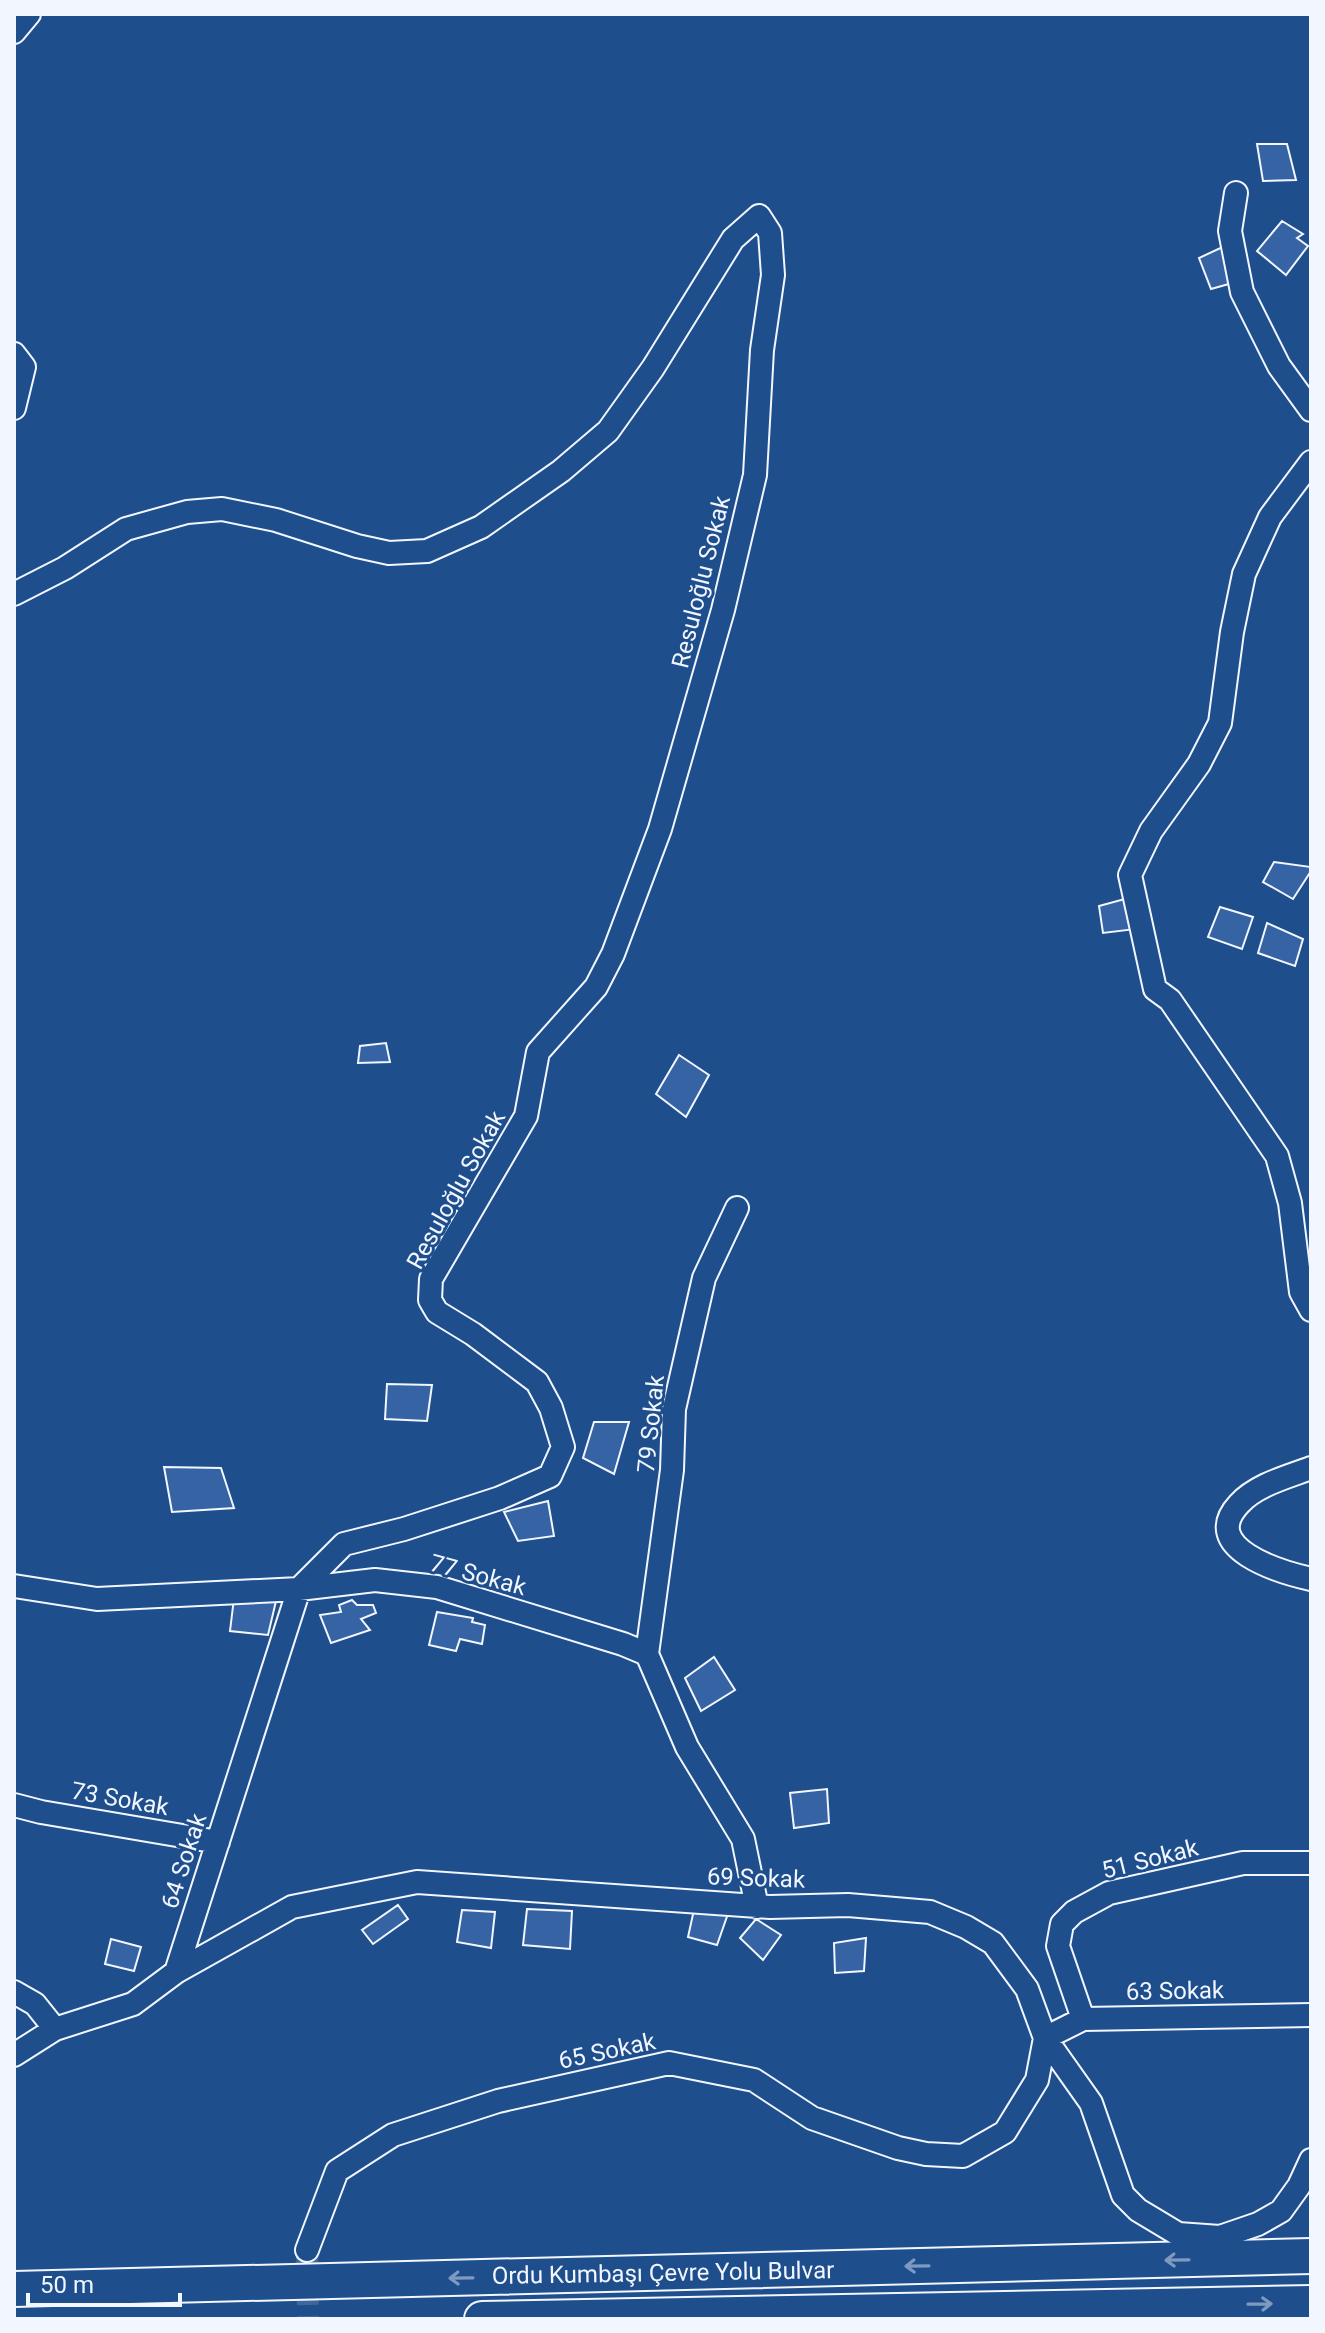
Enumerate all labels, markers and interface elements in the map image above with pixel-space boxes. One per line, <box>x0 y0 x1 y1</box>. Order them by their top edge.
street label: Resuloğlu Sokak <box>666 492 736 671</box>
street label: Resuloğlu Sokak <box>401 1105 511 1274</box>
street label: 79 Sokak <box>632 1373 670 1474</box>
street label: 77 Sokak <box>427 1549 530 1601</box>
street label: 73 Sokak <box>69 1777 172 1821</box>
street label: 64 Sokak <box>156 1809 213 1912</box>
street label: 51 Sokak <box>1099 1833 1202 1884</box>
street label: 69 Sokak <box>706 1862 806 1894</box>
street label: 63 Sokak <box>1126 1976 1225 2006</box>
street label: 65 Sokak <box>556 2027 659 2075</box>
one-way arrow <box>1164 2252 1191 2267</box>
street label: Ordu Kumbaşı Çevre Yolu Bulvar <box>492 2256 834 2290</box>
scale bar <box>28 2257 180 2307</box>
one-way arrow <box>904 2259 931 2274</box>
one-way arrow <box>448 2270 475 2285</box>
text: 50 m <box>40 2271 94 2299</box>
one-way arrow <box>1246 2296 1273 2311</box>

